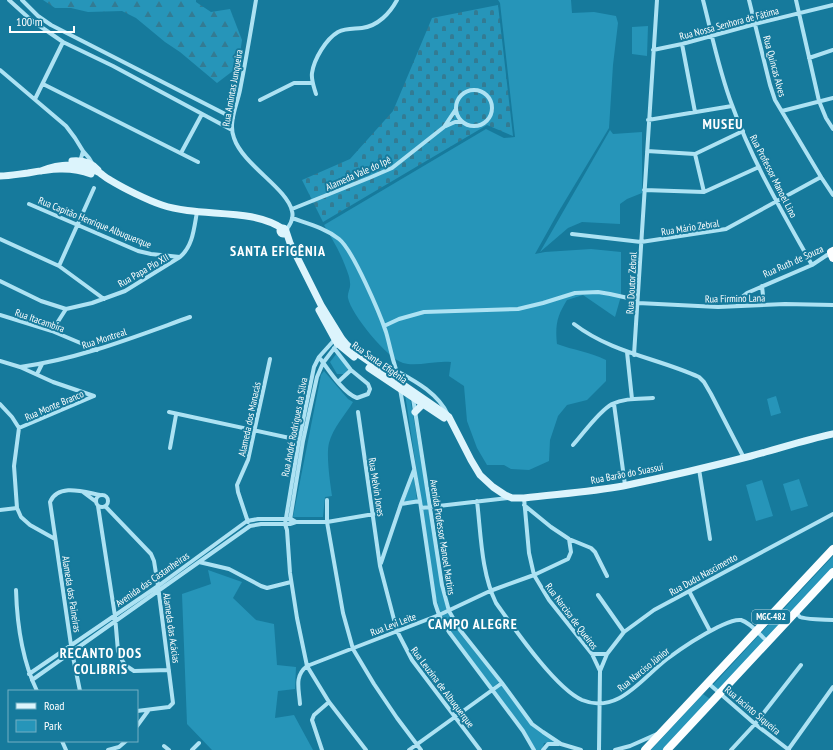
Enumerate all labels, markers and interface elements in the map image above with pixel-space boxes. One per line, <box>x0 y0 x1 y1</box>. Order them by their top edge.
street label: Rua Nossa Senhora de Fátima <box>678 4 780 43</box>
scale bar <box>10 8 74 34</box>
text: 100 m <box>16 14 43 29</box>
street label: Rua Quincas Alves <box>760 34 789 99</box>
street label: Rua Amintas Junqueira <box>219 49 246 128</box>
district label: MUSEU <box>703 115 743 133</box>
street label: Rua Professor Manoel Lino <box>747 132 800 220</box>
street label: Alameda Vale do Ipê <box>323 153 393 194</box>
street label: Rua Capitão Henrique Albuquerque <box>36 194 153 251</box>
street label: Rua Mário Zebral <box>660 216 721 238</box>
district label: SANTA EFIGÊNIA <box>230 242 326 260</box>
street label: Rua Ruth de Souza <box>761 242 825 281</box>
street label: Rua Papa Pio XII <box>116 251 171 290</box>
street label: Rua Doutor Zebral <box>623 251 640 315</box>
street label: Rua Firmino Lana <box>705 291 765 306</box>
street label: Rua Itacambira <box>13 306 66 335</box>
street label: Rua Montreal <box>80 325 129 352</box>
street label: Rua Santa Efigênia <box>350 339 410 386</box>
street label: Rua André Rodrigues da Silva <box>278 376 310 478</box>
street label: Alameda dos Manacás <box>235 380 264 458</box>
street label: Rua Monte Branco <box>23 387 86 424</box>
street label: Rua Melvin Jones <box>365 457 388 518</box>
street label: Rua Barão do Suassuí <box>590 460 665 487</box>
street label: Avenida Professor Manoel Martins <box>427 478 458 596</box>
street label: Avenida das Castanheiras <box>113 549 192 610</box>
street label: Rua Dudu Nascimento <box>667 550 740 599</box>
street label: Alameda das Paineiras <box>59 555 84 634</box>
street label: Rua Narcisa de Queiros <box>542 581 601 653</box>
street label: Alameda das Acácias <box>160 592 183 665</box>
street label: Rua Levi Leite <box>368 610 418 639</box>
road number: MGC-482 <box>752 610 790 624</box>
district label: CAMPO ALEGRE <box>428 615 518 633</box>
district label: RECANTO DOS COLIBRIS <box>60 644 142 678</box>
street label: Rua Leuzina de Albuquerque <box>408 644 477 730</box>
street label: Rua Narciso Júnior <box>615 644 672 694</box>
street label: Rua Jacinto Siqueira <box>722 683 783 738</box>
legend <box>8 690 138 742</box>
text: Road <box>44 698 64 713</box>
text: Park <box>44 718 62 733</box>

